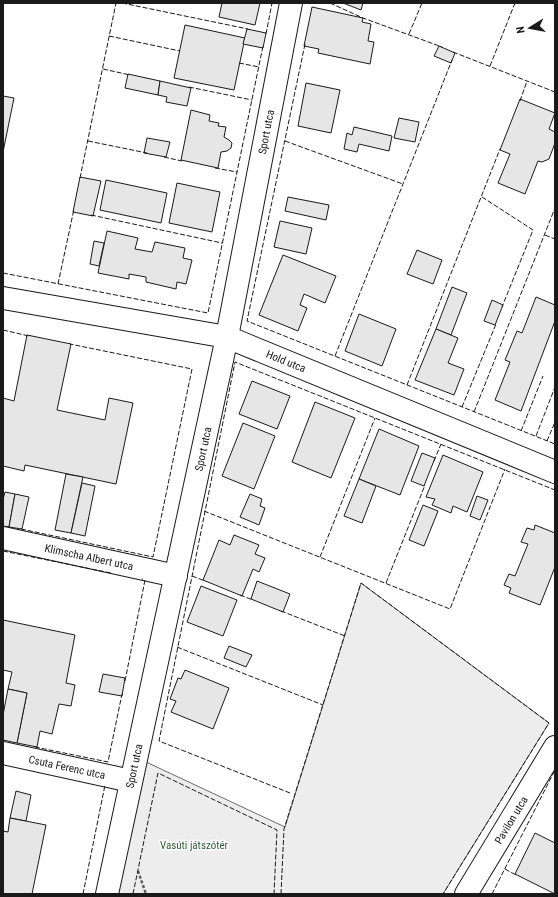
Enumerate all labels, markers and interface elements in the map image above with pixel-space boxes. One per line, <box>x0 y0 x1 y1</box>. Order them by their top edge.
north arrow <box>510 8 550 48</box>
text: N <box>514 25 528 34</box>
street label: Sport utca <box>256 109 277 155</box>
street label: Hold utca <box>264 348 308 375</box>
street label: Sport utca <box>192 426 215 472</box>
street label: Klimscha Albert utca <box>43 542 134 573</box>
street label: Sport utca <box>123 743 146 789</box>
street label: Csuta Ferenc utca <box>27 753 107 782</box>
street label: Pavilon utca <box>492 794 531 846</box>
park label: Vasúti játszótér <box>160 839 229 852</box>

